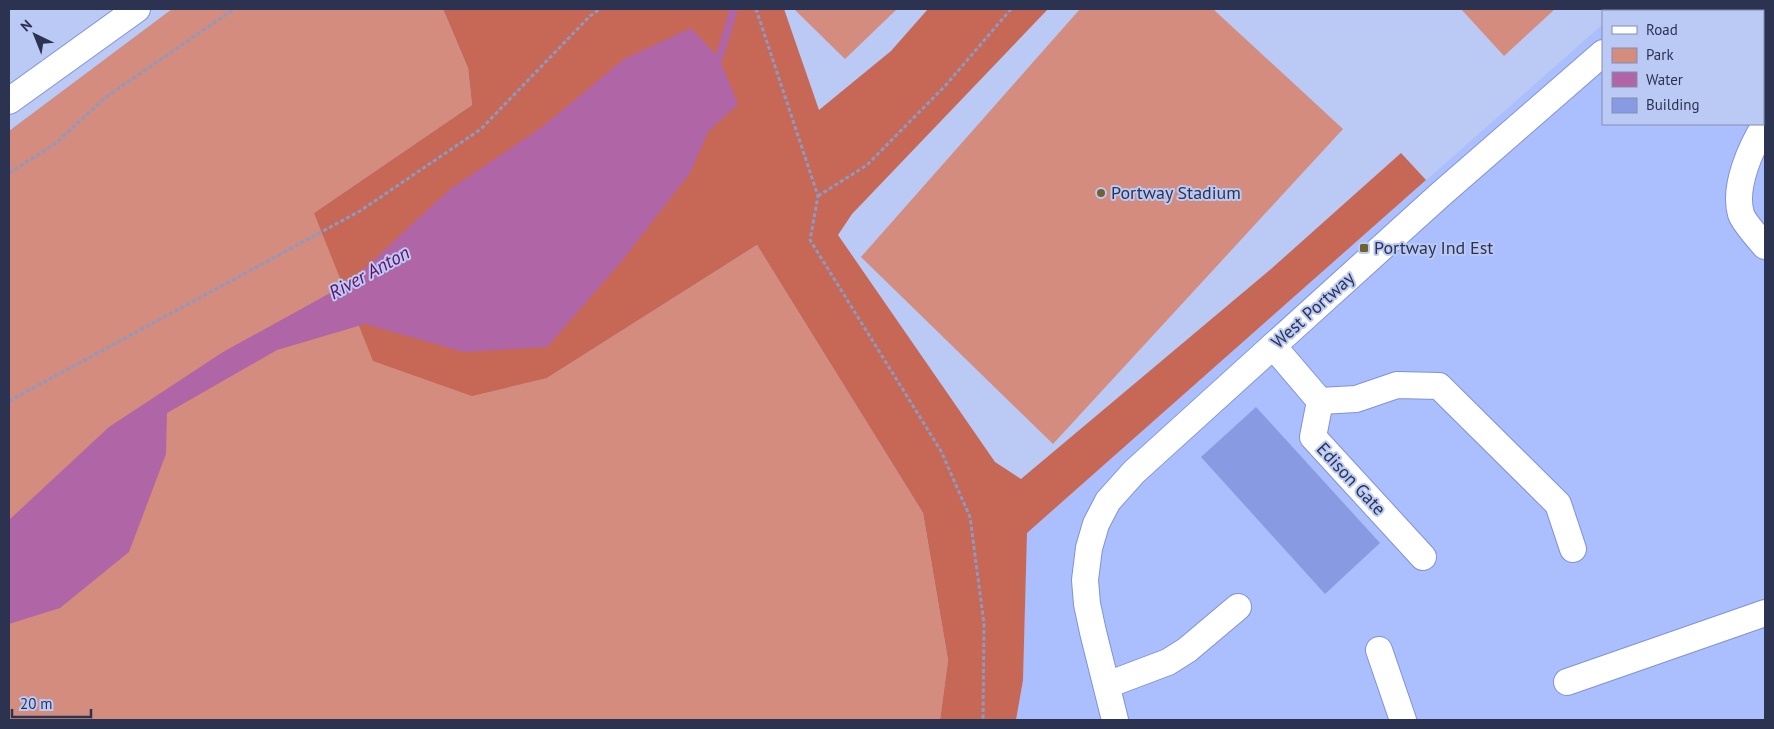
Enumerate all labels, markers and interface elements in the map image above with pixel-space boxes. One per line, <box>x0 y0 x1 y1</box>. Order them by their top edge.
north arrow <box>10 10 60 60</box>
legend <box>1602 10 1764 125</box>
text: N <box>17 16 36 35</box>
text: Road <box>1646 20 1678 39</box>
text: Park <box>1646 45 1674 64</box>
text: Water <box>1646 70 1683 89</box>
text: Building <box>1646 95 1700 114</box>
place label: Portway Stadium <box>1111 181 1241 204</box>
marker: Portway Stadium <box>1095 187 1107 199</box>
place label: Portway Ind Est <box>1374 236 1493 259</box>
water label: River Anton <box>324 240 414 304</box>
marker: Portway Ind Est <box>1358 242 1370 254</box>
street label: West Portway <box>1266 266 1360 353</box>
street label: Edison Gate <box>1312 438 1391 520</box>
scale bar <box>12 686 91 718</box>
text: 20 m <box>20 694 53 713</box>

